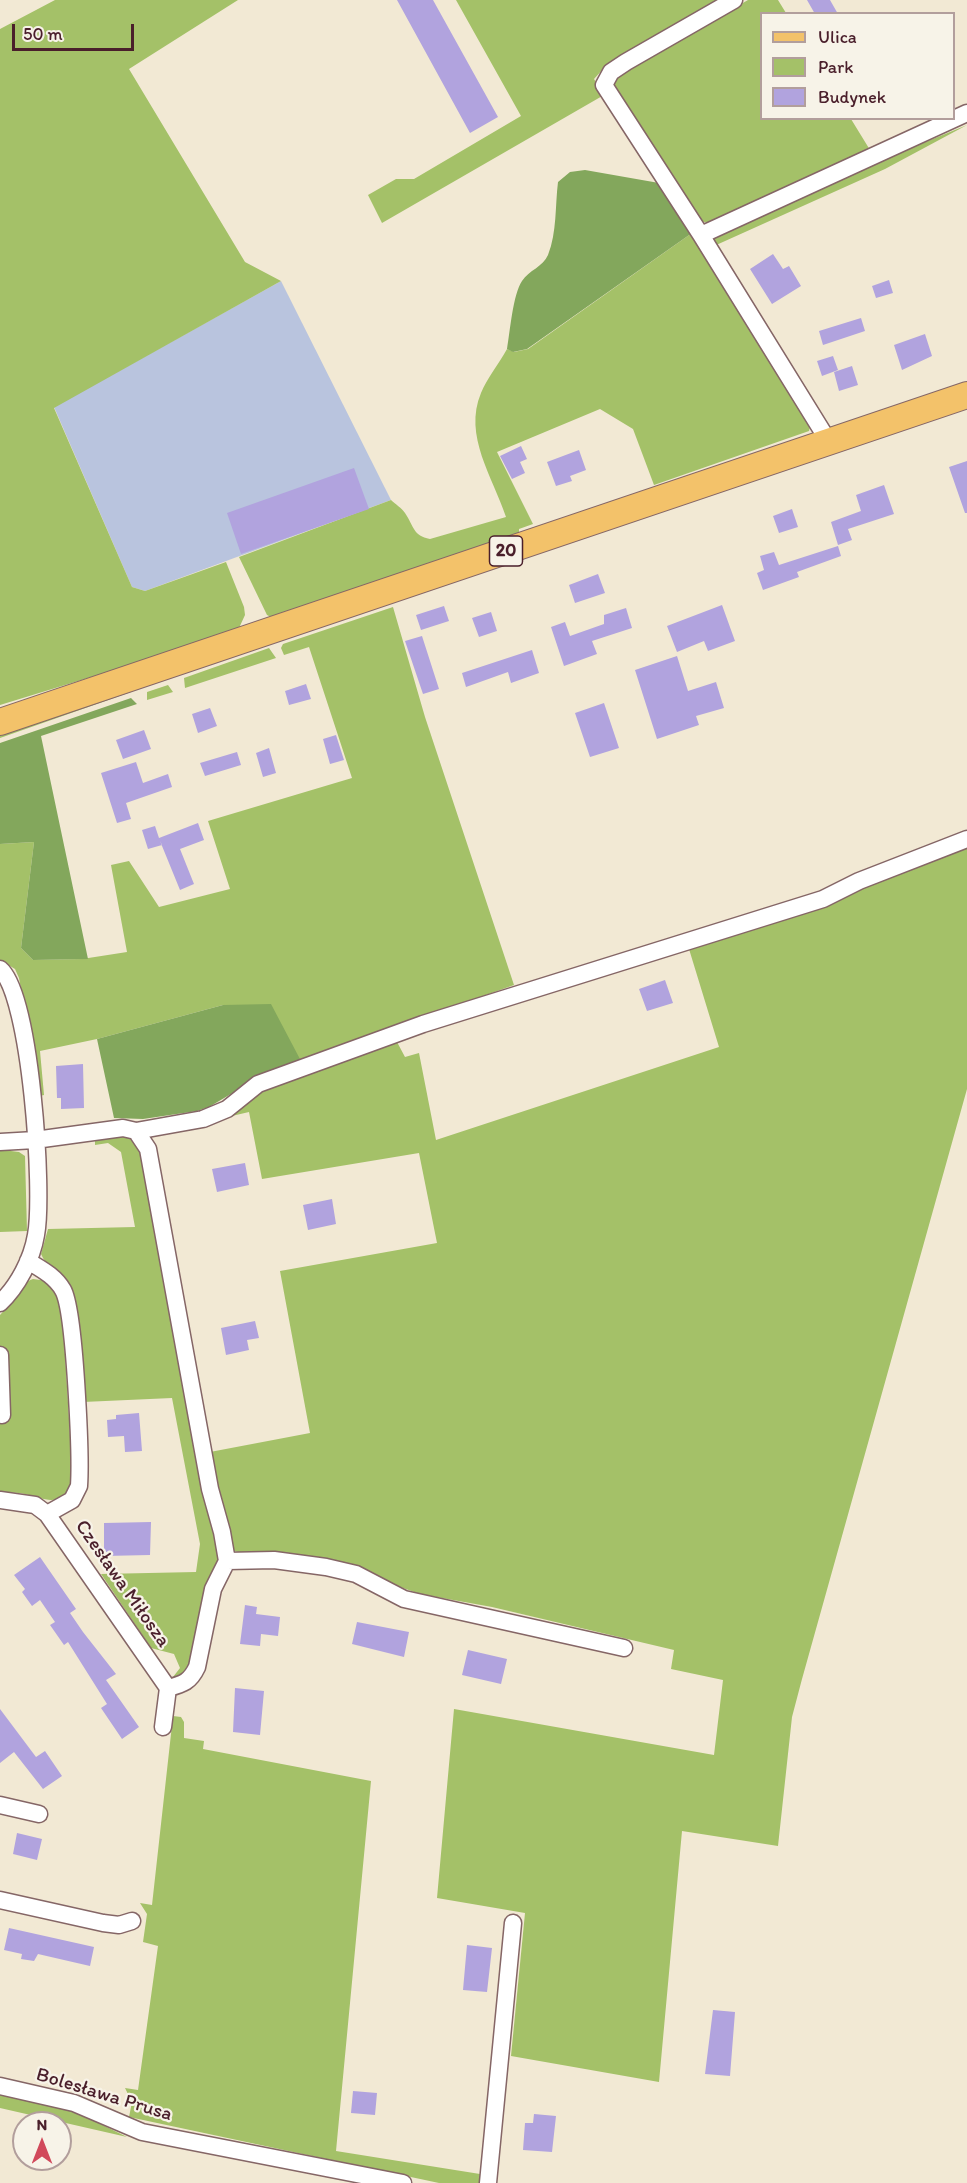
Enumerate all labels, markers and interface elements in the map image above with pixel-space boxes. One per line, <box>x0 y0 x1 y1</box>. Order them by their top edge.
scale bar <box>15 12 136 50</box>
legend <box>760 12 955 120</box>
text: 50 m <box>23 23 63 45</box>
text: Ulica <box>818 26 857 48</box>
text: Park <box>818 56 853 78</box>
text: Budynek <box>818 86 886 108</box>
road number: 20 <box>490 536 522 566</box>
street label: Czesława Miłosza <box>69 1516 175 1652</box>
street label: Bolesława Prusa <box>33 2063 175 2127</box>
north arrow <box>12 2111 72 2171</box>
text: N <box>37 2115 47 2134</box>

